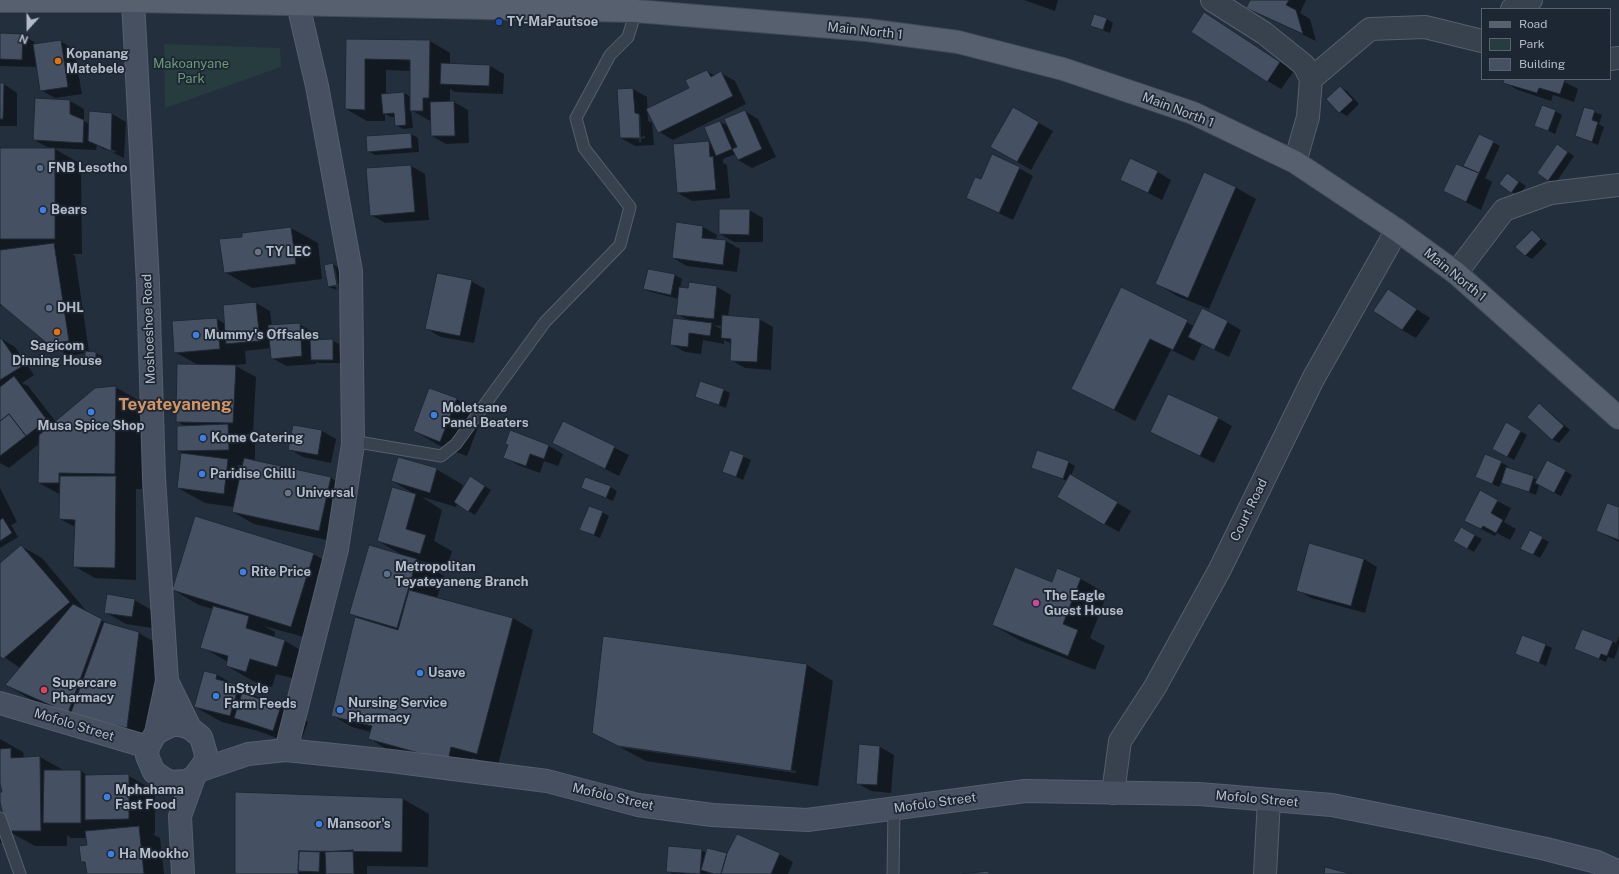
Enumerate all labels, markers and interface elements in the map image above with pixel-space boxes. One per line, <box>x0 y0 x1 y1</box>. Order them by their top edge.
north arrow <box>8 8 48 48</box>
legend <box>1481 8 1611 80</box>
place label: TY-MaPautsoe <box>507 14 598 30</box>
marker: TY-MaPautsoe <box>494 17 504 27</box>
text: Road <box>1519 17 1547 31</box>
street label: Main North 1 <box>827 19 903 43</box>
text: N <box>18 32 30 46</box>
text: Park <box>1519 37 1545 51</box>
place label: Kopanang Matebele <box>66 46 129 77</box>
marker: Kopanang Matebele <box>53 56 63 66</box>
park label: Makoanyane Park <box>153 56 229 87</box>
text: Building <box>1519 57 1565 71</box>
street label: Main North 1 <box>1140 89 1216 131</box>
place label: FNB Lesotho <box>48 160 128 176</box>
marker: FNB Lesotho <box>35 163 45 173</box>
place label: Bears <box>51 202 87 218</box>
marker: Bears <box>38 205 48 215</box>
place label: TY LEC <box>266 244 311 260</box>
street label: Main North 1 <box>1421 245 1489 305</box>
marker: TY LEC <box>253 247 263 257</box>
street label: Moshoeshoe Road <box>139 274 159 384</box>
place label: DHL <box>57 300 84 316</box>
marker: DHL <box>44 303 54 313</box>
marker: Sagicom Dinning House <box>52 327 62 337</box>
place label: Mummy's Offsales <box>204 327 319 343</box>
marker: Mummy's Offsales <box>191 330 201 340</box>
place label: Sagicom Dinning House <box>12 338 102 369</box>
district label: Teyateyaneng <box>118 395 232 415</box>
place label: Moletsane Panel Beaters <box>442 400 529 431</box>
marker: Musa Spice Shop <box>86 407 96 417</box>
marker: Moletsane Panel Beaters <box>429 410 439 420</box>
place label: Musa Spice Shop <box>38 418 144 434</box>
place label: Kome Catering <box>211 430 303 446</box>
marker: Kome Catering <box>198 433 208 443</box>
place label: Paridise Chilli <box>210 466 296 482</box>
marker: Paridise Chilli <box>197 469 207 479</box>
street label: Court Road <box>1227 476 1271 544</box>
place label: Universal <box>296 485 355 501</box>
marker: Universal <box>283 488 293 498</box>
place label: Metropolitan Teyateyaneng Branch <box>395 559 528 590</box>
place label: Rite Price <box>251 564 311 580</box>
marker: Rite Price <box>238 567 248 577</box>
marker: Metropolitan Teyateyaneng Branch <box>382 569 392 579</box>
place label: The Eagle Guest House <box>1044 588 1124 619</box>
marker: The Eagle Guest House <box>1031 598 1041 608</box>
place label: Usave <box>428 665 465 681</box>
marker: Usave <box>415 668 425 678</box>
place label: Supercare Pharmacy <box>52 675 117 706</box>
place label: InStyle Farm Feeds <box>224 681 297 712</box>
marker: Supercare Pharmacy <box>39 685 49 695</box>
marker: InStyle Farm Feeds <box>211 691 221 701</box>
place label: Nursing Service Pharmacy <box>348 695 447 726</box>
street label: Mofolo Street <box>32 705 116 745</box>
marker: Nursing Service Pharmacy <box>335 705 345 715</box>
street label: Mofolo Street <box>571 780 655 814</box>
place label: Mphahama Fast Food <box>115 782 184 813</box>
street label: Mofolo Street <box>1215 788 1299 810</box>
street label: Mofolo Street <box>893 789 977 817</box>
marker: Mphahama Fast Food <box>102 792 112 802</box>
place label: Mansoor's <box>327 816 391 832</box>
marker: Mansoor's <box>314 819 324 829</box>
place label: Ha Mookho <box>119 846 189 862</box>
marker: Ha Mookho <box>106 849 116 859</box>

